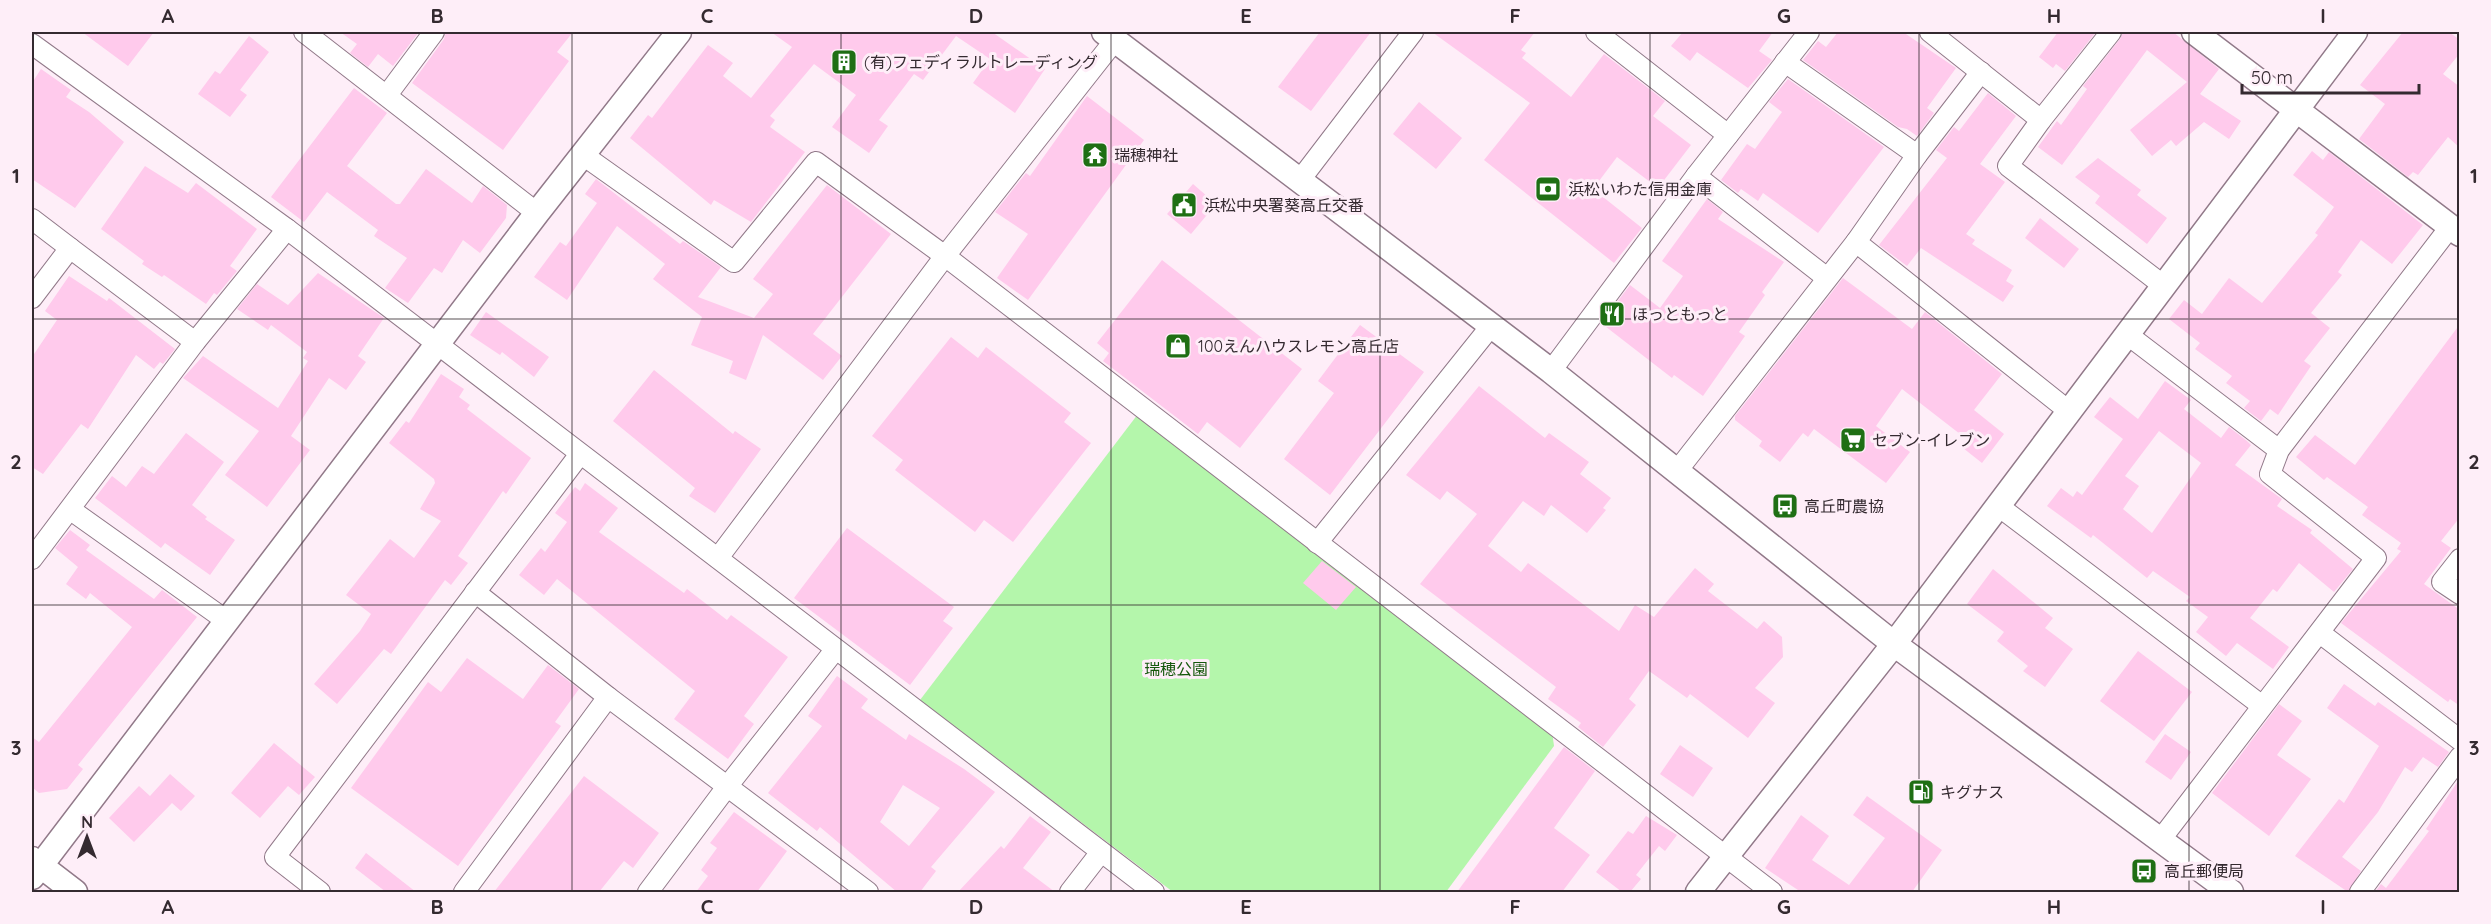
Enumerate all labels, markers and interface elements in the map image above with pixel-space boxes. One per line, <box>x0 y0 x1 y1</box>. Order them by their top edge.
text: A <box>162 3 175 28</box>
text: B <box>430 3 444 28</box>
text: C <box>701 3 714 28</box>
text: D <box>969 3 983 28</box>
text: E <box>1240 3 1252 28</box>
text: F <box>1509 3 1521 28</box>
text: G <box>1777 3 1791 28</box>
text: H <box>2047 3 2061 28</box>
text: I <box>2320 3 2326 28</box>
building icon: (有)フェディラルトレーディング <box>829 47 859 77</box>
place label: (有)フェディラルトレーディング <box>864 52 1098 72</box>
scale bar <box>2242 57 2419 95</box>
text: 50 m <box>2251 66 2293 89</box>
temple icon: 瑞穂神社 <box>1080 140 1110 170</box>
place label: 瑞穂神社 <box>1114 145 1178 165</box>
text: 1 <box>12 163 20 188</box>
text: 1 <box>2470 163 2478 188</box>
bank icon: 浜松いわた信用金庫 <box>1533 174 1563 204</box>
place label: 浜松いわた信用金庫 <box>1568 179 1712 199</box>
public building icon: 浜松中央署葵高丘交番 <box>1169 190 1199 220</box>
place label: 浜松中央署葵高丘交番 <box>1204 195 1364 215</box>
restaurant icon: ほっともっと <box>1597 299 1627 329</box>
place label: ほっともっと <box>1632 304 1728 324</box>
shop icon: 100えんハウスレモン高丘店 <box>1163 331 1193 361</box>
place label: 100えんハウスレモン高丘店 <box>1198 336 1399 356</box>
supermarket icon: セブン-イレブン <box>1838 425 1868 455</box>
place label: セブン-イレブン <box>1872 430 1990 450</box>
text: 2 <box>10 449 22 474</box>
text: 2 <box>2468 449 2480 474</box>
bus stop icon: 高丘町農協 <box>1770 491 1800 521</box>
place label: 高丘町農協 <box>1804 496 1884 516</box>
park label: 瑞穂公園 <box>1144 659 1208 679</box>
text: 3 <box>11 735 21 760</box>
text: 3 <box>2469 735 2479 760</box>
fuel station icon: キグナス <box>1906 777 1936 807</box>
place label: キグナス <box>1940 782 2004 802</box>
north arrow <box>57 807 117 867</box>
text: N <box>81 812 93 832</box>
bus stop icon: 高丘郵便局 <box>2129 856 2159 886</box>
place label: 高丘郵便局 <box>2164 861 2244 881</box>
text: A <box>162 894 175 919</box>
text: B <box>430 894 444 919</box>
text: C <box>701 894 714 919</box>
text: D <box>969 894 983 919</box>
text: E <box>1240 894 1252 919</box>
text: F <box>1509 894 1521 919</box>
text: G <box>1777 894 1791 919</box>
text: H <box>2047 894 2061 919</box>
text: I <box>2320 894 2326 919</box>

